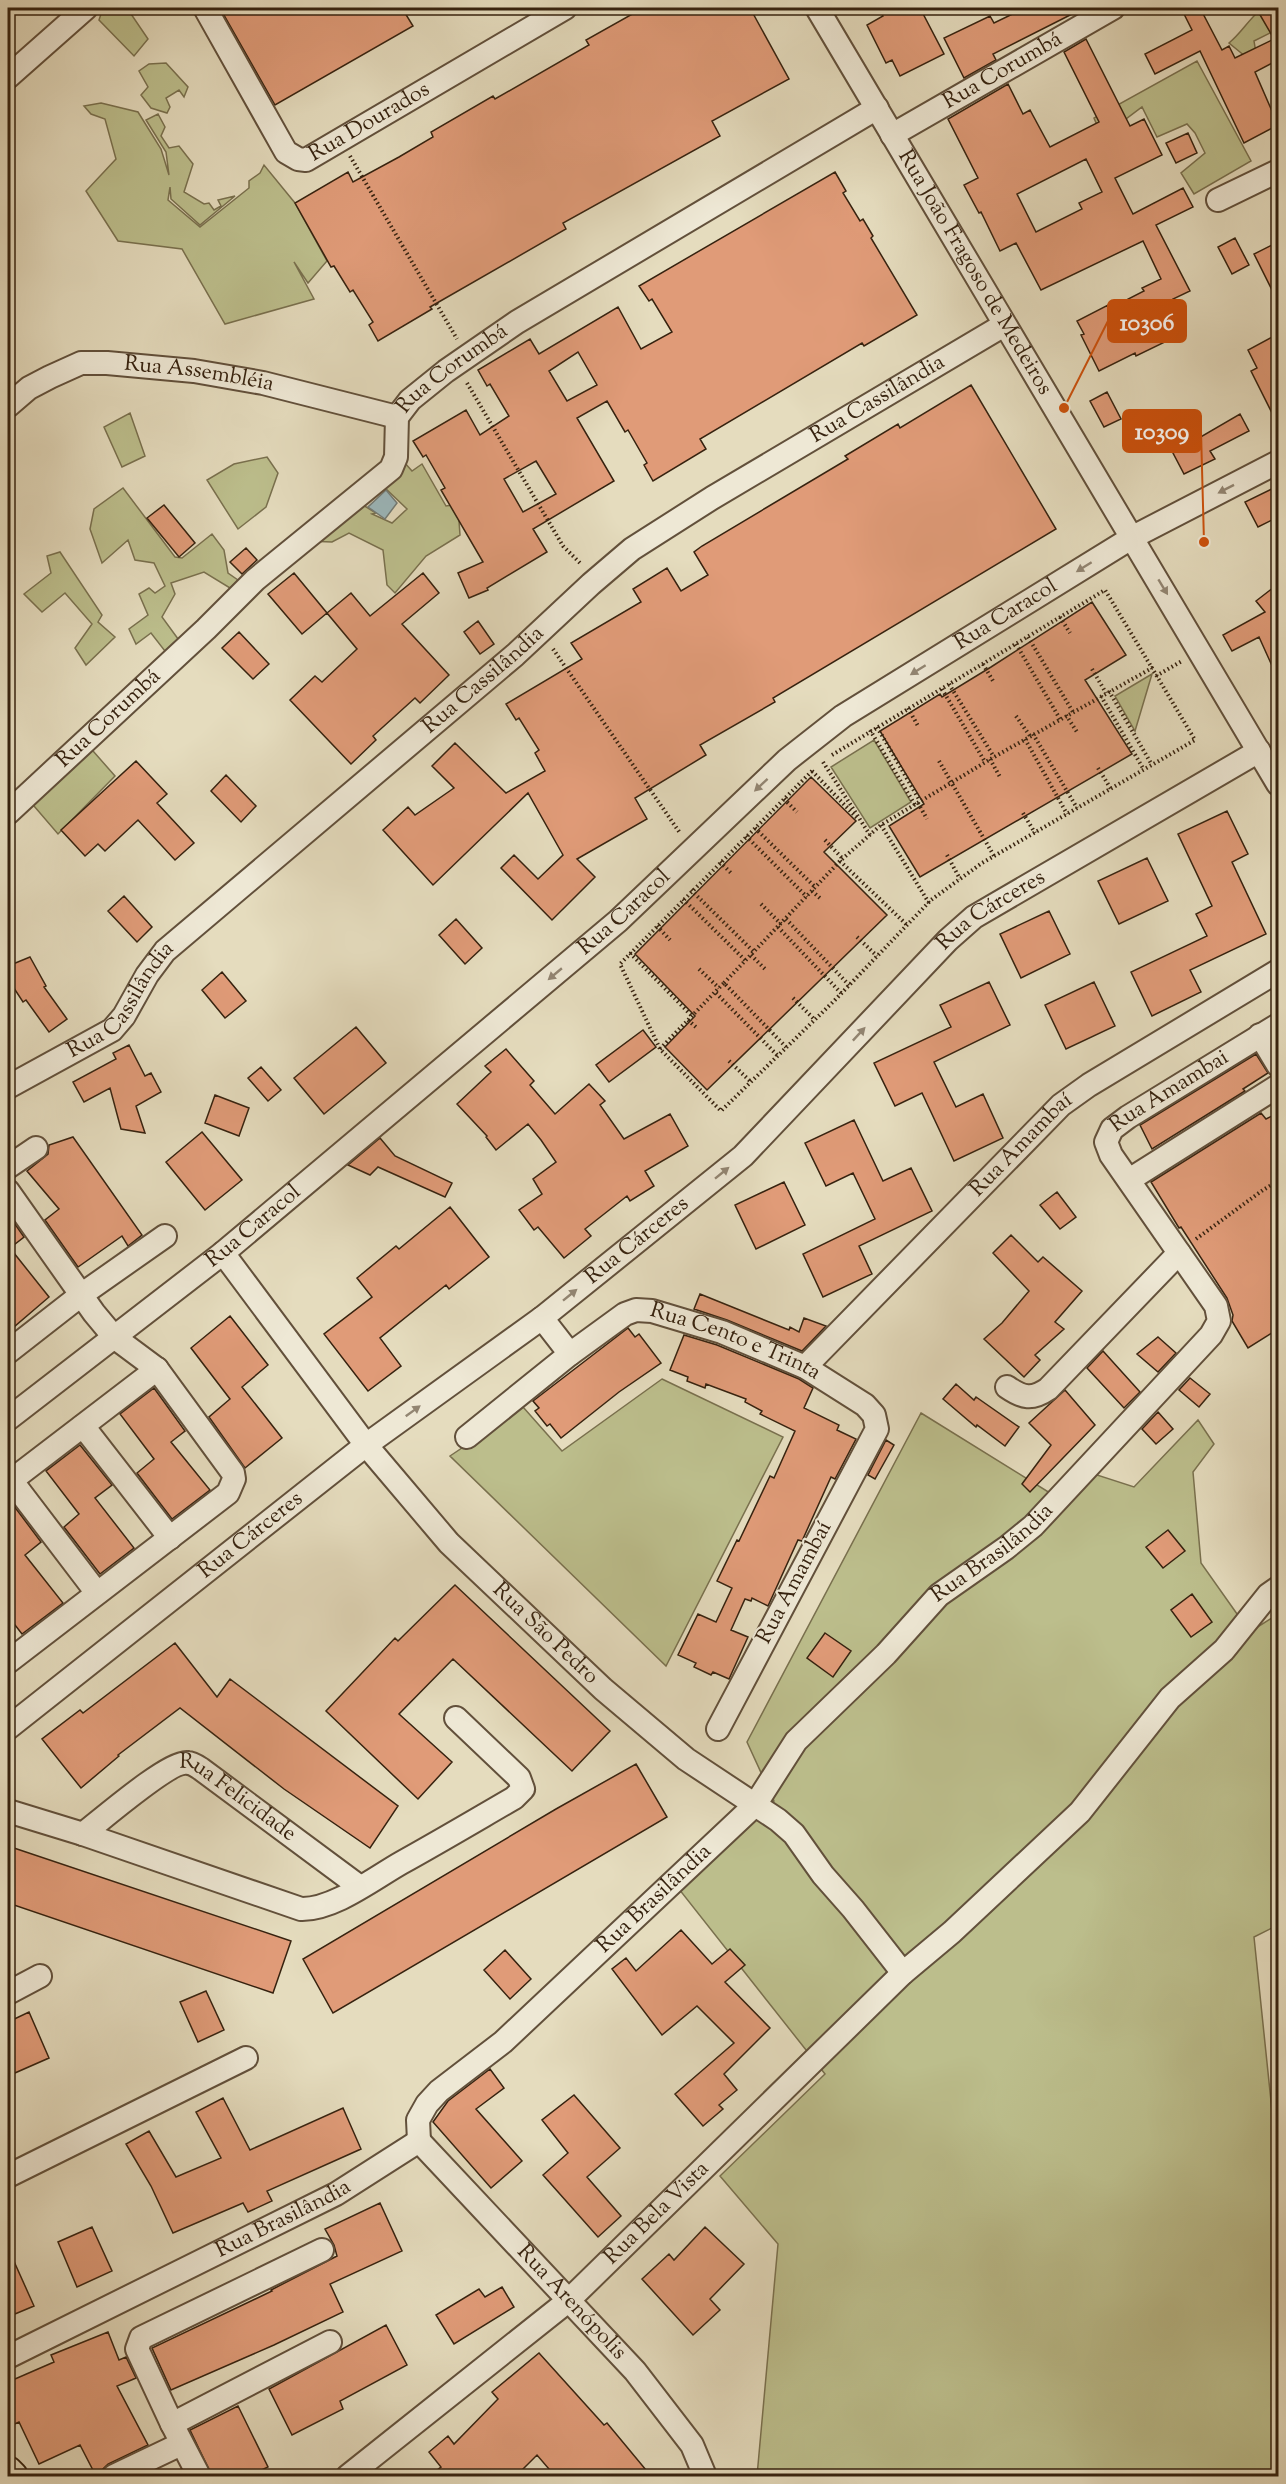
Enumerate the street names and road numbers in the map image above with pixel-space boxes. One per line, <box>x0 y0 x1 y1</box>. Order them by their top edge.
street label: Rua Corumbá <box>937 24 1069 118</box>
street label: Rua Dourados <box>303 74 436 171</box>
street label: Rua João Fragoso de Medeiros <box>889 144 1060 402</box>
street label: Rua Corumbá <box>389 317 515 421</box>
street label: Rua Cassilândia <box>804 347 951 452</box>
street label: Rua Assembléia <box>123 349 277 401</box>
street label: Rua Caracol <box>948 571 1064 659</box>
street label: Rua Cassilândia <box>416 619 552 742</box>
street label: Rua Corumbá <box>49 662 169 776</box>
street label: Rua Caracol <box>571 862 679 964</box>
street label: Rua Cárceres <box>929 863 1052 958</box>
street label: Rua Cassilândia <box>62 934 181 1067</box>
street label: Rua Amambai <box>1103 1043 1235 1141</box>
street label: Rua Amambaí <box>963 1085 1080 1205</box>
street label: Rua Caracol <box>199 1177 309 1276</box>
street label: Rua Cárceres <box>579 1189 696 1293</box>
street label: Rua Cento e Trinta <box>646 1295 827 1389</box>
street label: Rua Cárceres <box>192 1484 310 1587</box>
street label: Rua Brasilândia <box>925 1497 1062 1612</box>
street label: Rua Amambaí <box>749 1516 841 1650</box>
street label: Rua São Pedro <box>484 1575 606 1693</box>
street label: Rua Felicidade <box>179 1747 303 1850</box>
street label: Rua Brasilândia <box>590 1837 720 1962</box>
street label: Rua Bela Vista <box>597 2154 717 2273</box>
street label: Rua Brasilândia <box>211 2172 358 2267</box>
street label: Rua Arenópolis <box>508 2238 633 2368</box>

